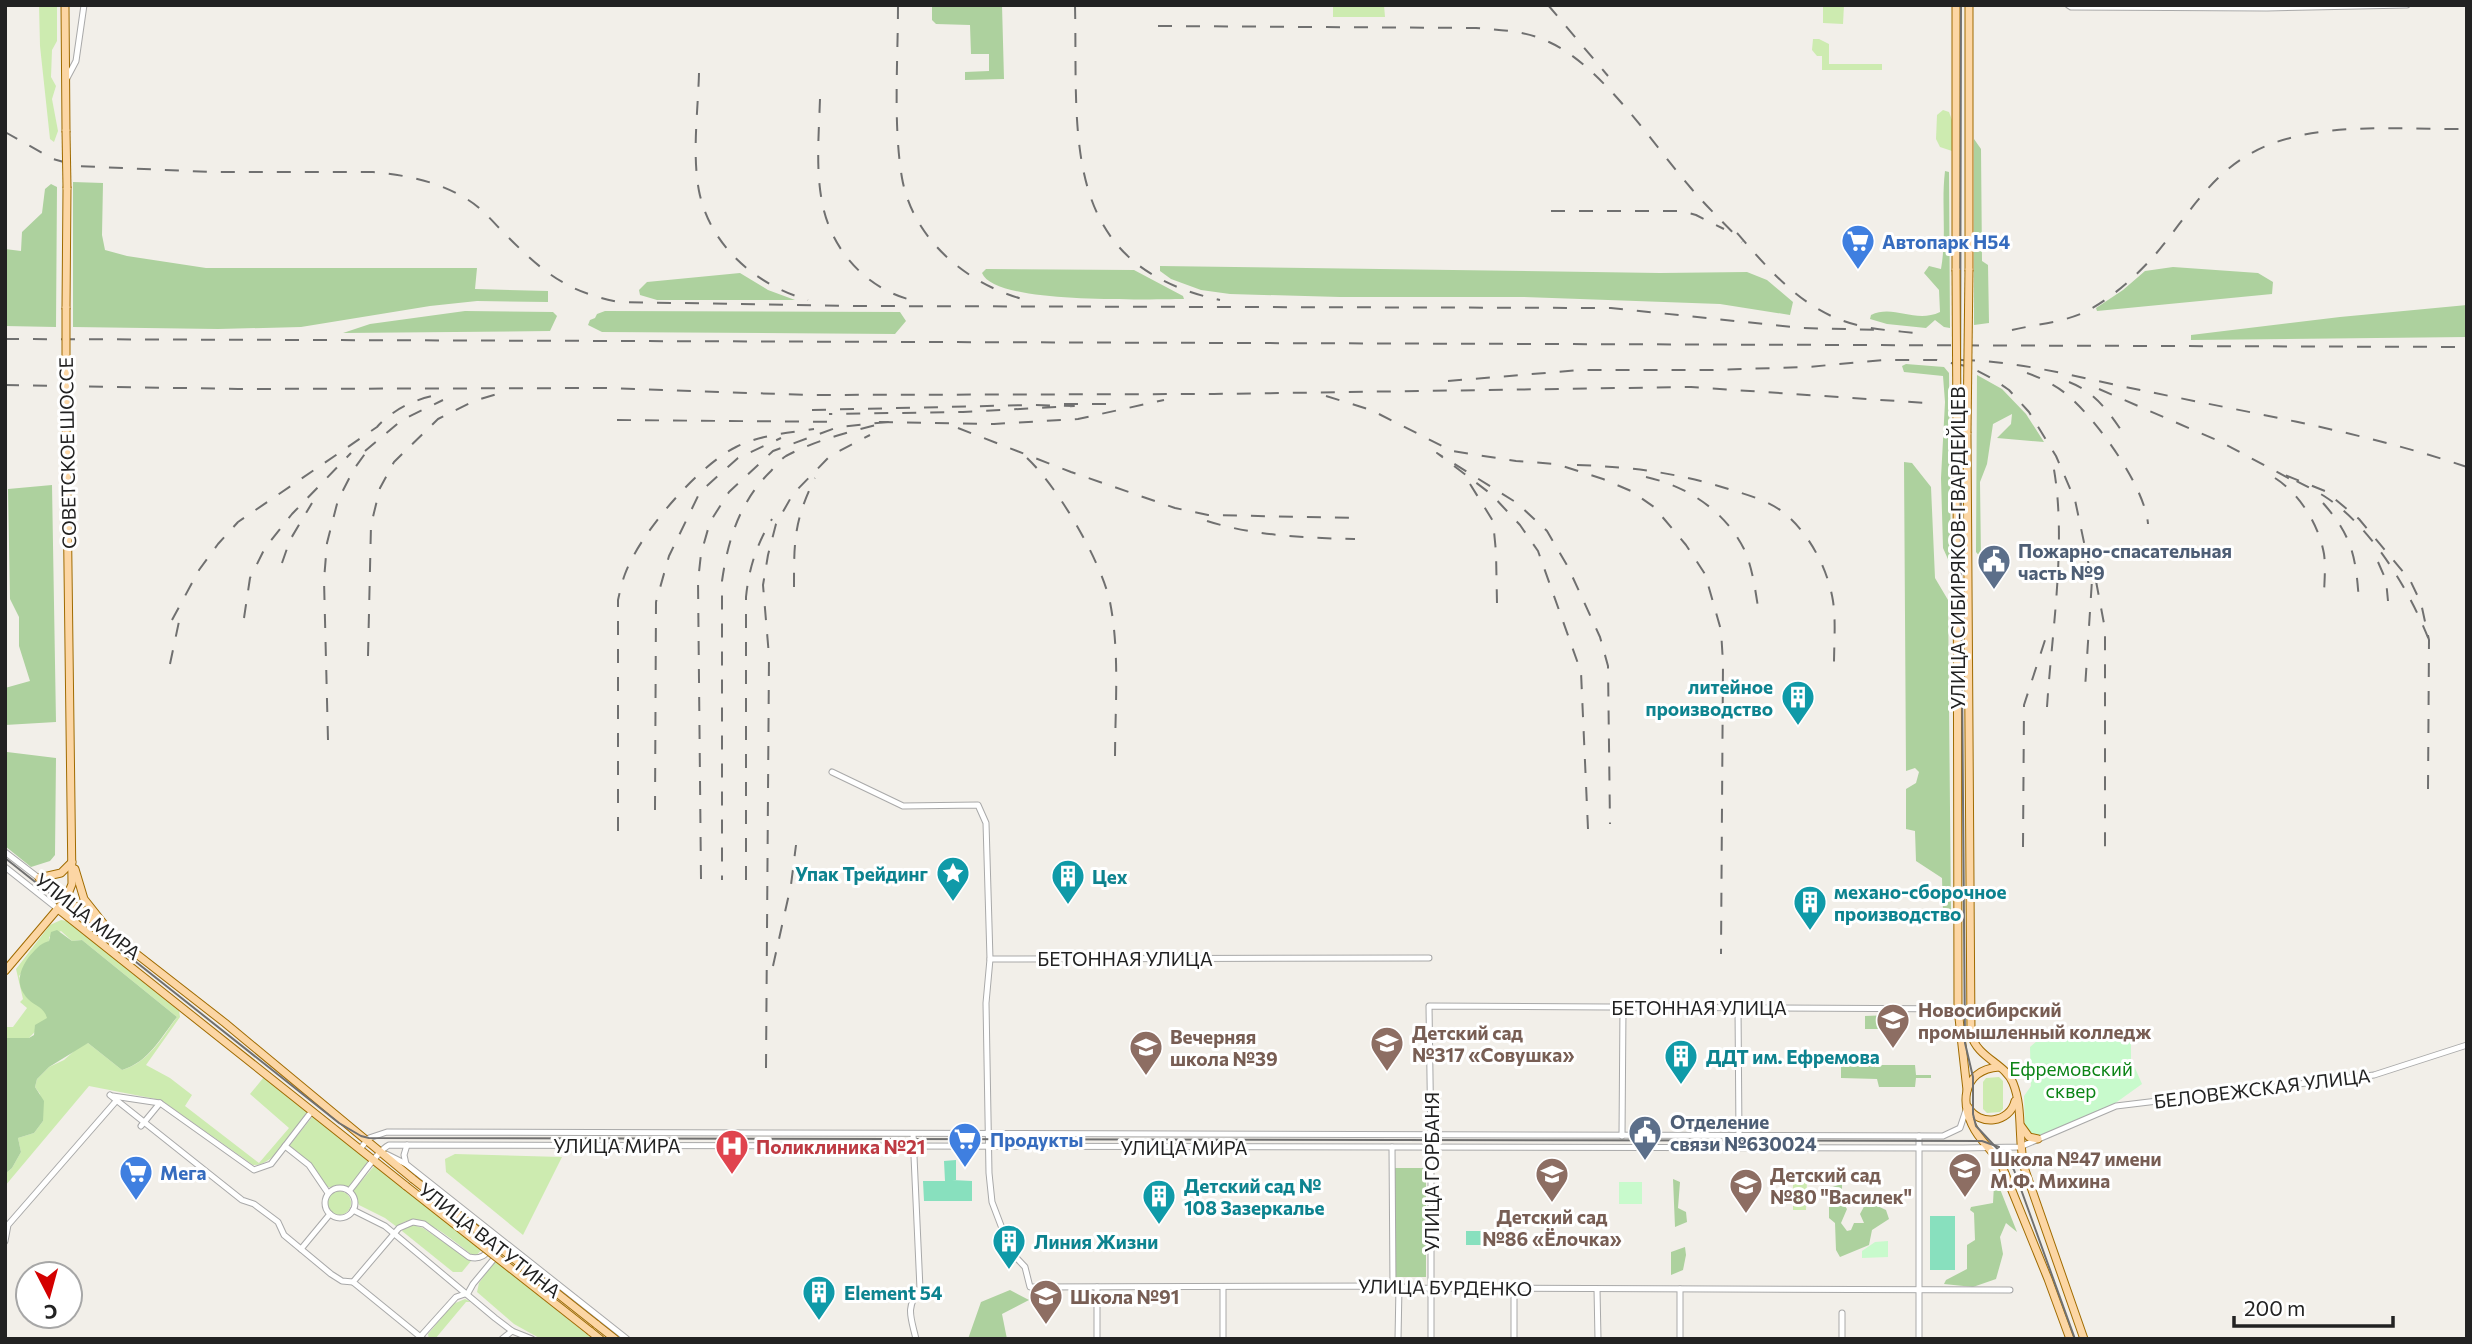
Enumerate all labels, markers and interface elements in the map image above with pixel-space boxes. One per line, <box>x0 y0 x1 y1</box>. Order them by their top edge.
supermarket icon: Автопарк Н54 <box>1839 222 1877 271</box>
place label: Автопарк Н54 <box>1882 230 2010 253</box>
street label: СОВЕТСКОЕ ШОССЕ <box>54 357 80 549</box>
street label: УЛИЦА СИБИРЯКОВ-ГВАРДЕЙЦЕВ <box>1946 387 1969 709</box>
place label: Пожарно-спасательная часть №9 <box>2018 539 2232 584</box>
public building icon: Пожарно-спасательная часть №9 <box>1975 542 2013 591</box>
place label: литейное производство <box>1646 675 1773 720</box>
building icon: литейное производство <box>1779 678 1817 727</box>
place icon: Упак Трейдинг <box>934 854 972 903</box>
building icon: Цех <box>1049 857 1087 906</box>
place label: Упак Трейдинг <box>795 862 929 885</box>
place label: Цех <box>1092 865 1128 888</box>
street label: УЛИЦА МИРА <box>31 868 145 964</box>
place label: механо-сборочное производство <box>1834 880 2007 925</box>
building icon: механо-сборочное производство <box>1791 883 1829 932</box>
street label: БЕТОННАЯ УЛИЦА <box>1037 947 1213 970</box>
street label: БЕТОННАЯ УЛИЦА <box>1611 996 1787 1019</box>
place label: Новосибирский промышленный колледж <box>1918 998 2151 1043</box>
school or university icon: Новосибирский промышленный колледж <box>1874 1001 1912 1050</box>
place label: Детский сад №317 «Совушка» <box>1412 1021 1575 1066</box>
school or university icon: Детский сад №317 «Совушка» <box>1368 1024 1406 1073</box>
place label: Вечерняя школа №39 <box>1170 1025 1278 1070</box>
school or university icon: Вечерняя школа №39 <box>1127 1028 1165 1077</box>
building icon: ДДТ им. Ефремова <box>1662 1037 1700 1086</box>
place label: ДДТ им. Ефремова <box>1706 1045 1880 1068</box>
park label: Ефремовский сквер <box>2009 1057 2133 1102</box>
street label: БЕЛОВЕЖСКАЯ УЛИЦА <box>2152 1063 2372 1113</box>
street label: УЛИЦА ГОРБАНЯ <box>1420 1092 1443 1252</box>
place label: Отделение связи №630024 <box>1670 1110 1817 1155</box>
public building icon: Отделение связи №630024 <box>1626 1113 1664 1162</box>
supermarket icon: Продукты <box>946 1120 984 1169</box>
hospital icon: Поликлиника №21 <box>713 1127 751 1176</box>
place label: Продукты <box>990 1128 1083 1151</box>
street label: УЛИЦА МИРА <box>553 1134 681 1157</box>
place label: Поликлиника №21 <box>756 1135 925 1158</box>
street label: УЛИЦА МИРА <box>1120 1136 1248 1159</box>
place label: Школа №47 имени М.Ф. Михина <box>1990 1147 2162 1192</box>
school or university icon: Школа №47 имени М.Ф. Михина <box>1946 1150 1984 1199</box>
supermarket icon: Мега <box>117 1153 155 1202</box>
school or university icon: Детский сад №86 «Ёлочка» <box>1533 1155 1571 1204</box>
place label: Мега <box>160 1161 207 1184</box>
place label: Детский сад №80 "Василек" <box>1770 1163 1912 1208</box>
school or university icon: Детский сад №80 "Василек" <box>1727 1166 1765 1215</box>
place label: Детский сад № 108 Зазеркалье <box>1184 1174 1325 1219</box>
building icon: Детский сад № 108 Зазеркалье <box>1140 1177 1178 1226</box>
street label: УЛИЦА ВАТУТИНА <box>415 1178 565 1302</box>
place label: Детский сад №86 «Ёлочка» <box>1482 1205 1622 1250</box>
building icon: Линия Жизни <box>990 1222 1028 1271</box>
place label: Линия Жизни <box>1034 1230 1158 1253</box>
north arrow <box>14 1260 84 1330</box>
building icon: Element 54 <box>800 1273 838 1322</box>
street label: УЛИЦА БУРДЕНКО <box>1358 1274 1532 1300</box>
school or university icon: Школа №91 <box>1027 1277 1065 1326</box>
place label: Element 54 <box>844 1281 943 1304</box>
scale bar <box>2234 1284 2393 1328</box>
place label: Школа №91 <box>1070 1285 1179 1308</box>
text: 200 m <box>2244 1295 2305 1320</box>
text: С <box>43 1300 58 1325</box>

